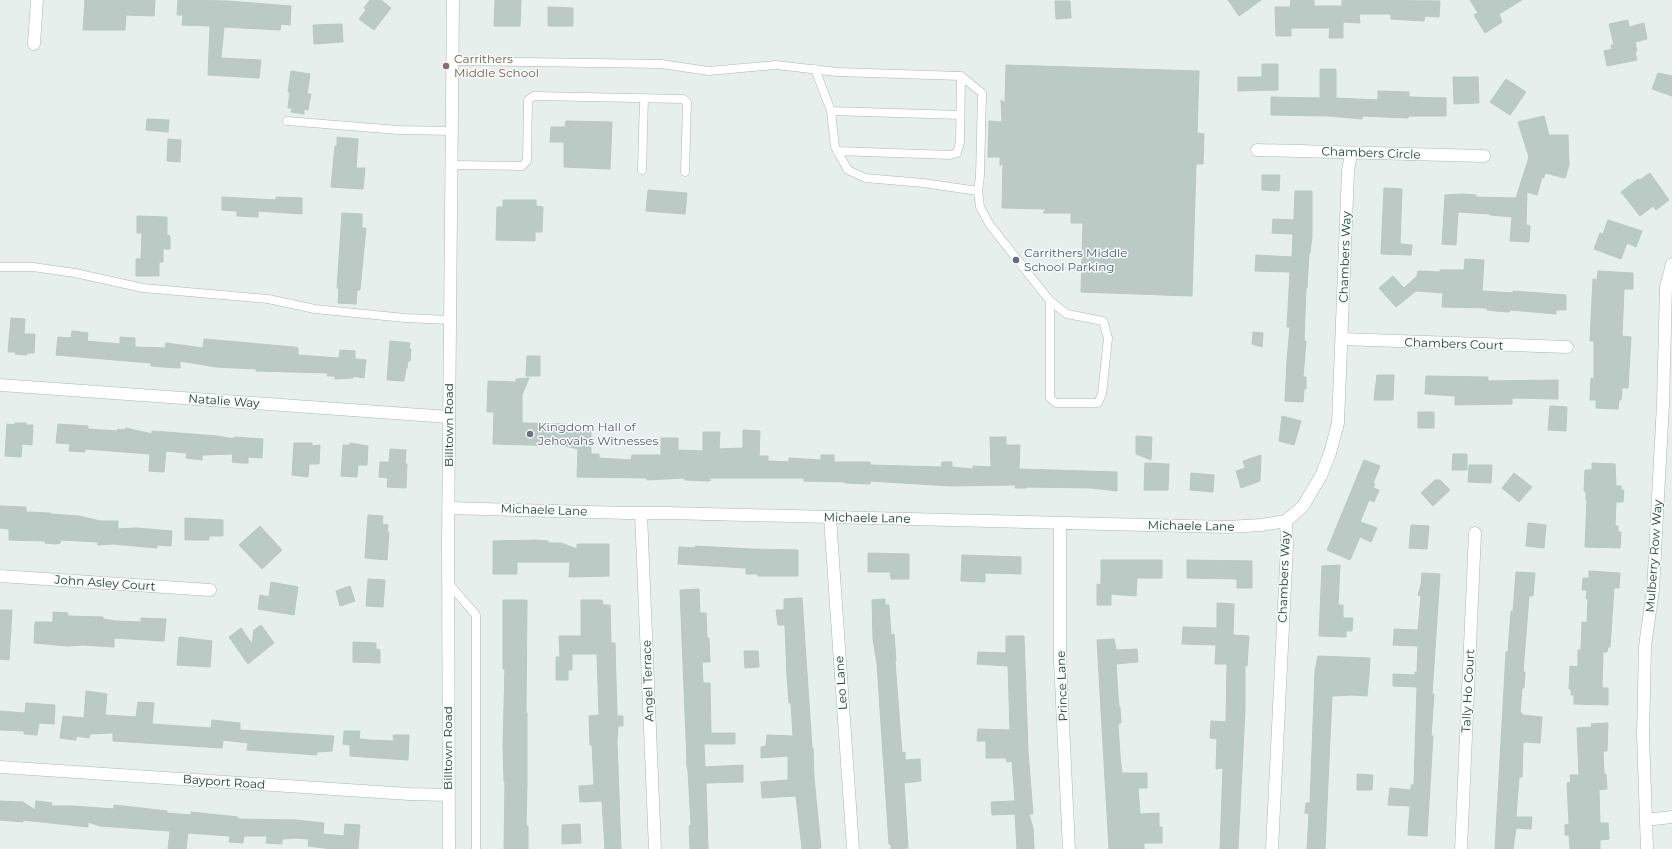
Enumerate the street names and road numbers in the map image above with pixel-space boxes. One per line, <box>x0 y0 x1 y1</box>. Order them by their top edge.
street label: Chambers Circle <box>1321 143 1421 162</box>
street label: Chambers Way <box>1335 210 1354 303</box>
street label: Chambers Court <box>1404 334 1504 353</box>
street label: Billtown Road <box>441 383 456 467</box>
street label: Natalie Way <box>188 391 261 411</box>
street label: Mulberry Row Way <box>1642 499 1665 613</box>
street label: Michaele Lane <box>500 500 588 519</box>
street label: Michaele Lane <box>823 509 911 526</box>
street label: Michaele Lane <box>1147 517 1235 534</box>
street label: Chambers Way <box>1274 530 1293 623</box>
street label: John Asley Court <box>53 571 156 594</box>
street label: Angel Terrace <box>639 640 656 722</box>
street label: Tally Ho Court <box>1458 649 1477 733</box>
street label: Prince Lane <box>1053 650 1070 722</box>
street label: Leo Lane <box>831 655 850 711</box>
street label: Billtown Road <box>440 706 455 790</box>
street label: Bayport Road <box>182 771 266 792</box>

